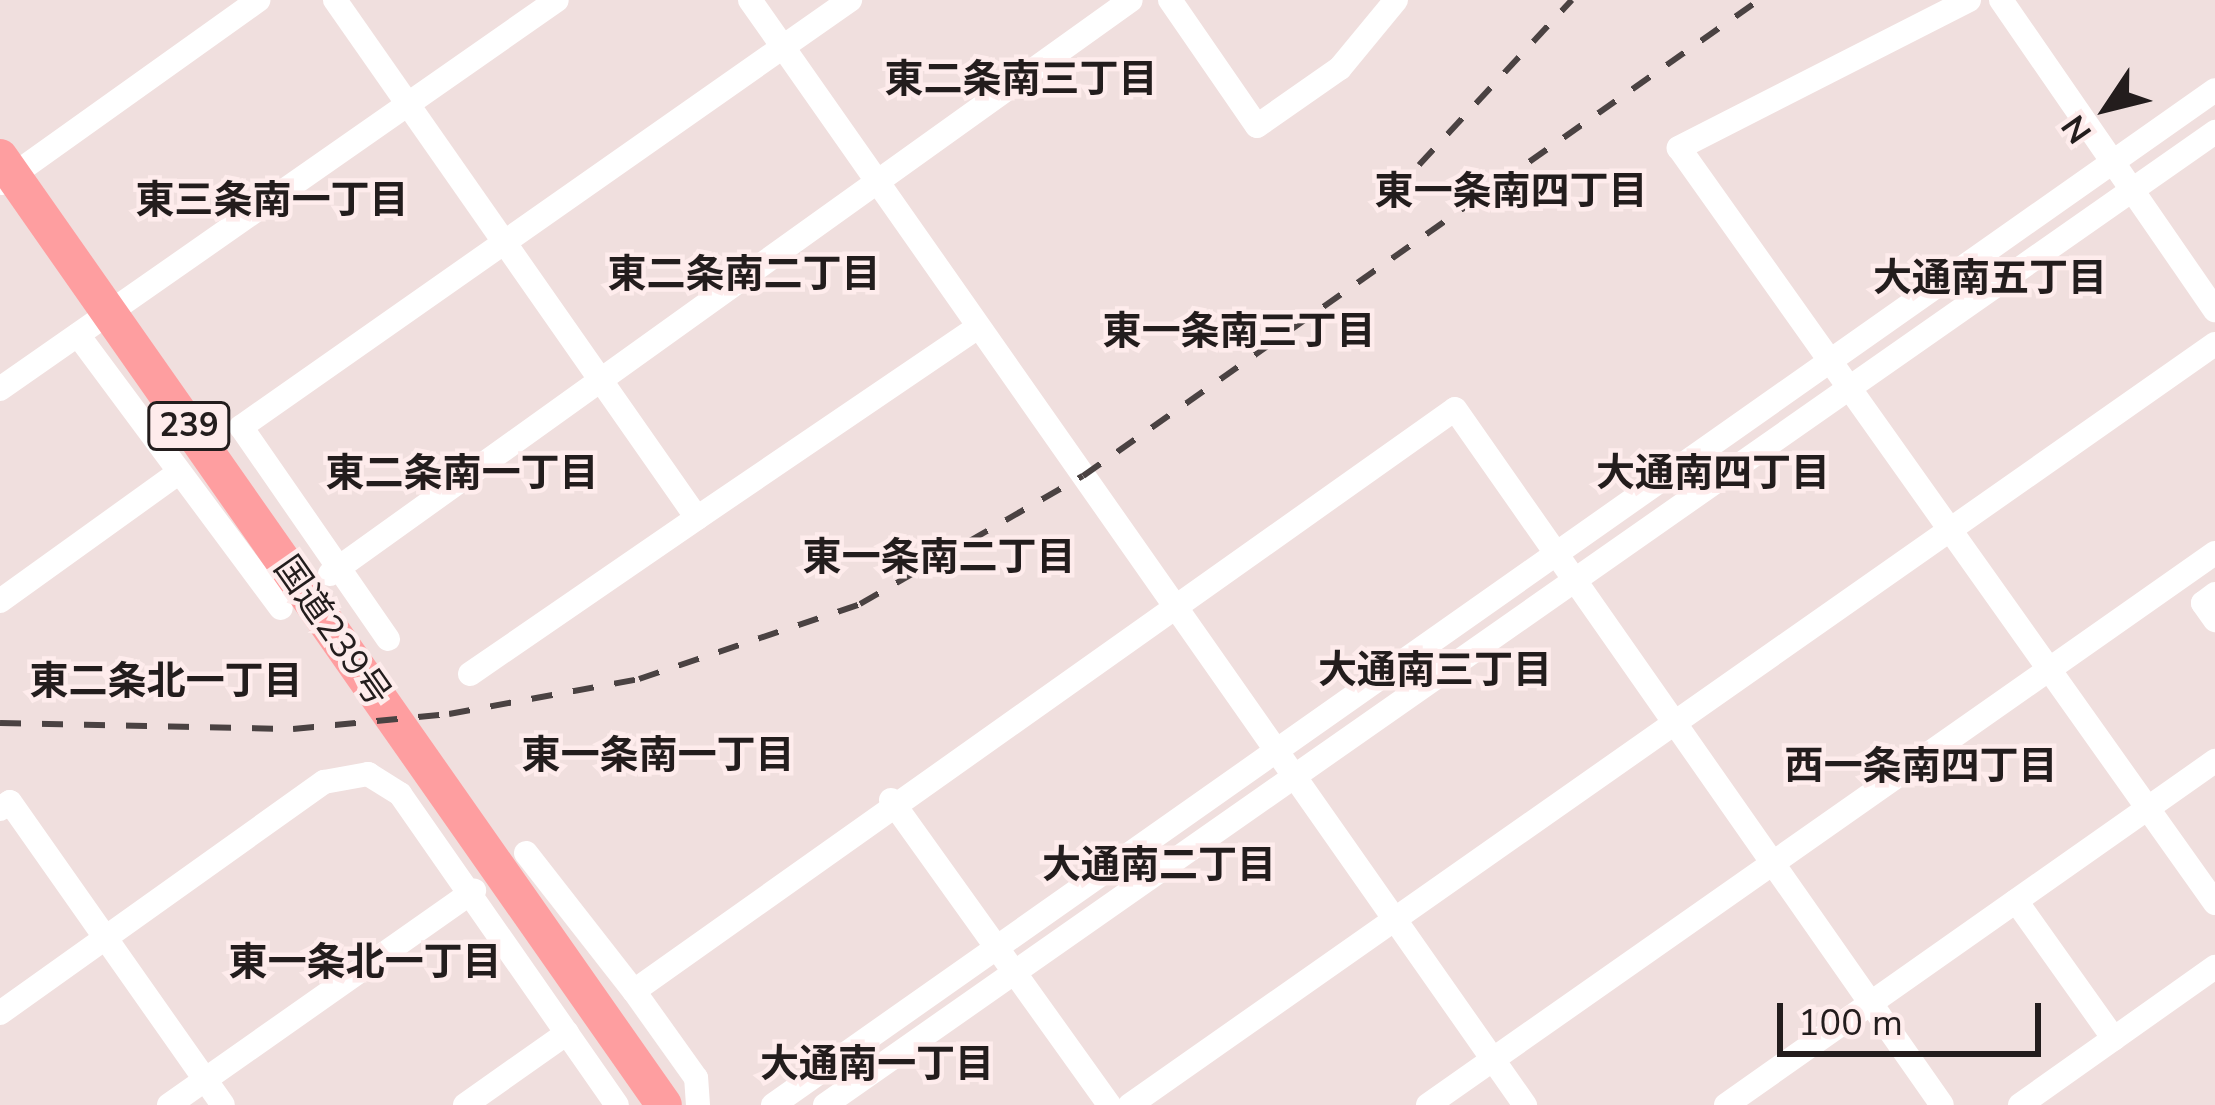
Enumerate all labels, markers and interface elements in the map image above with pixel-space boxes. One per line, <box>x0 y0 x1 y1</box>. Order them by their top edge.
north arrow <box>2047 48 2167 168</box>
district label: 東二条南三丁目 <box>885 57 1157 103</box>
text: N <box>2052 106 2103 152</box>
district label: 東一条南四丁目 <box>1375 169 1647 215</box>
district label: 東三条南一丁目 <box>136 178 408 224</box>
district label: 東二条南二丁目 <box>608 252 880 298</box>
district label: 大通南五丁目 <box>1873 256 2107 302</box>
district label: 東一条南三丁目 <box>1103 309 1375 355</box>
road number: 239 <box>147 399 231 453</box>
district label: 東二条南一丁目 <box>326 451 598 497</box>
district label: 大通南四丁目 <box>1596 451 1830 497</box>
district label: 東一条南二丁目 <box>803 535 1075 581</box>
street label: 国道239号 <box>265 548 399 714</box>
district label: 大通南三丁目 <box>1318 648 1552 694</box>
district label: 東二条北一丁目 <box>30 659 302 705</box>
district label: 東一条南一丁目 <box>522 733 794 779</box>
district label: 西一条南四丁目 <box>1785 744 2057 790</box>
district label: 大通南二丁目 <box>1042 843 1276 889</box>
district label: 東一条北一丁目 <box>229 940 501 986</box>
scale bar <box>1783 979 2047 1053</box>
text: 100 m <box>1798 999 1903 1048</box>
district label: 大通南一丁目 <box>760 1042 994 1088</box>

